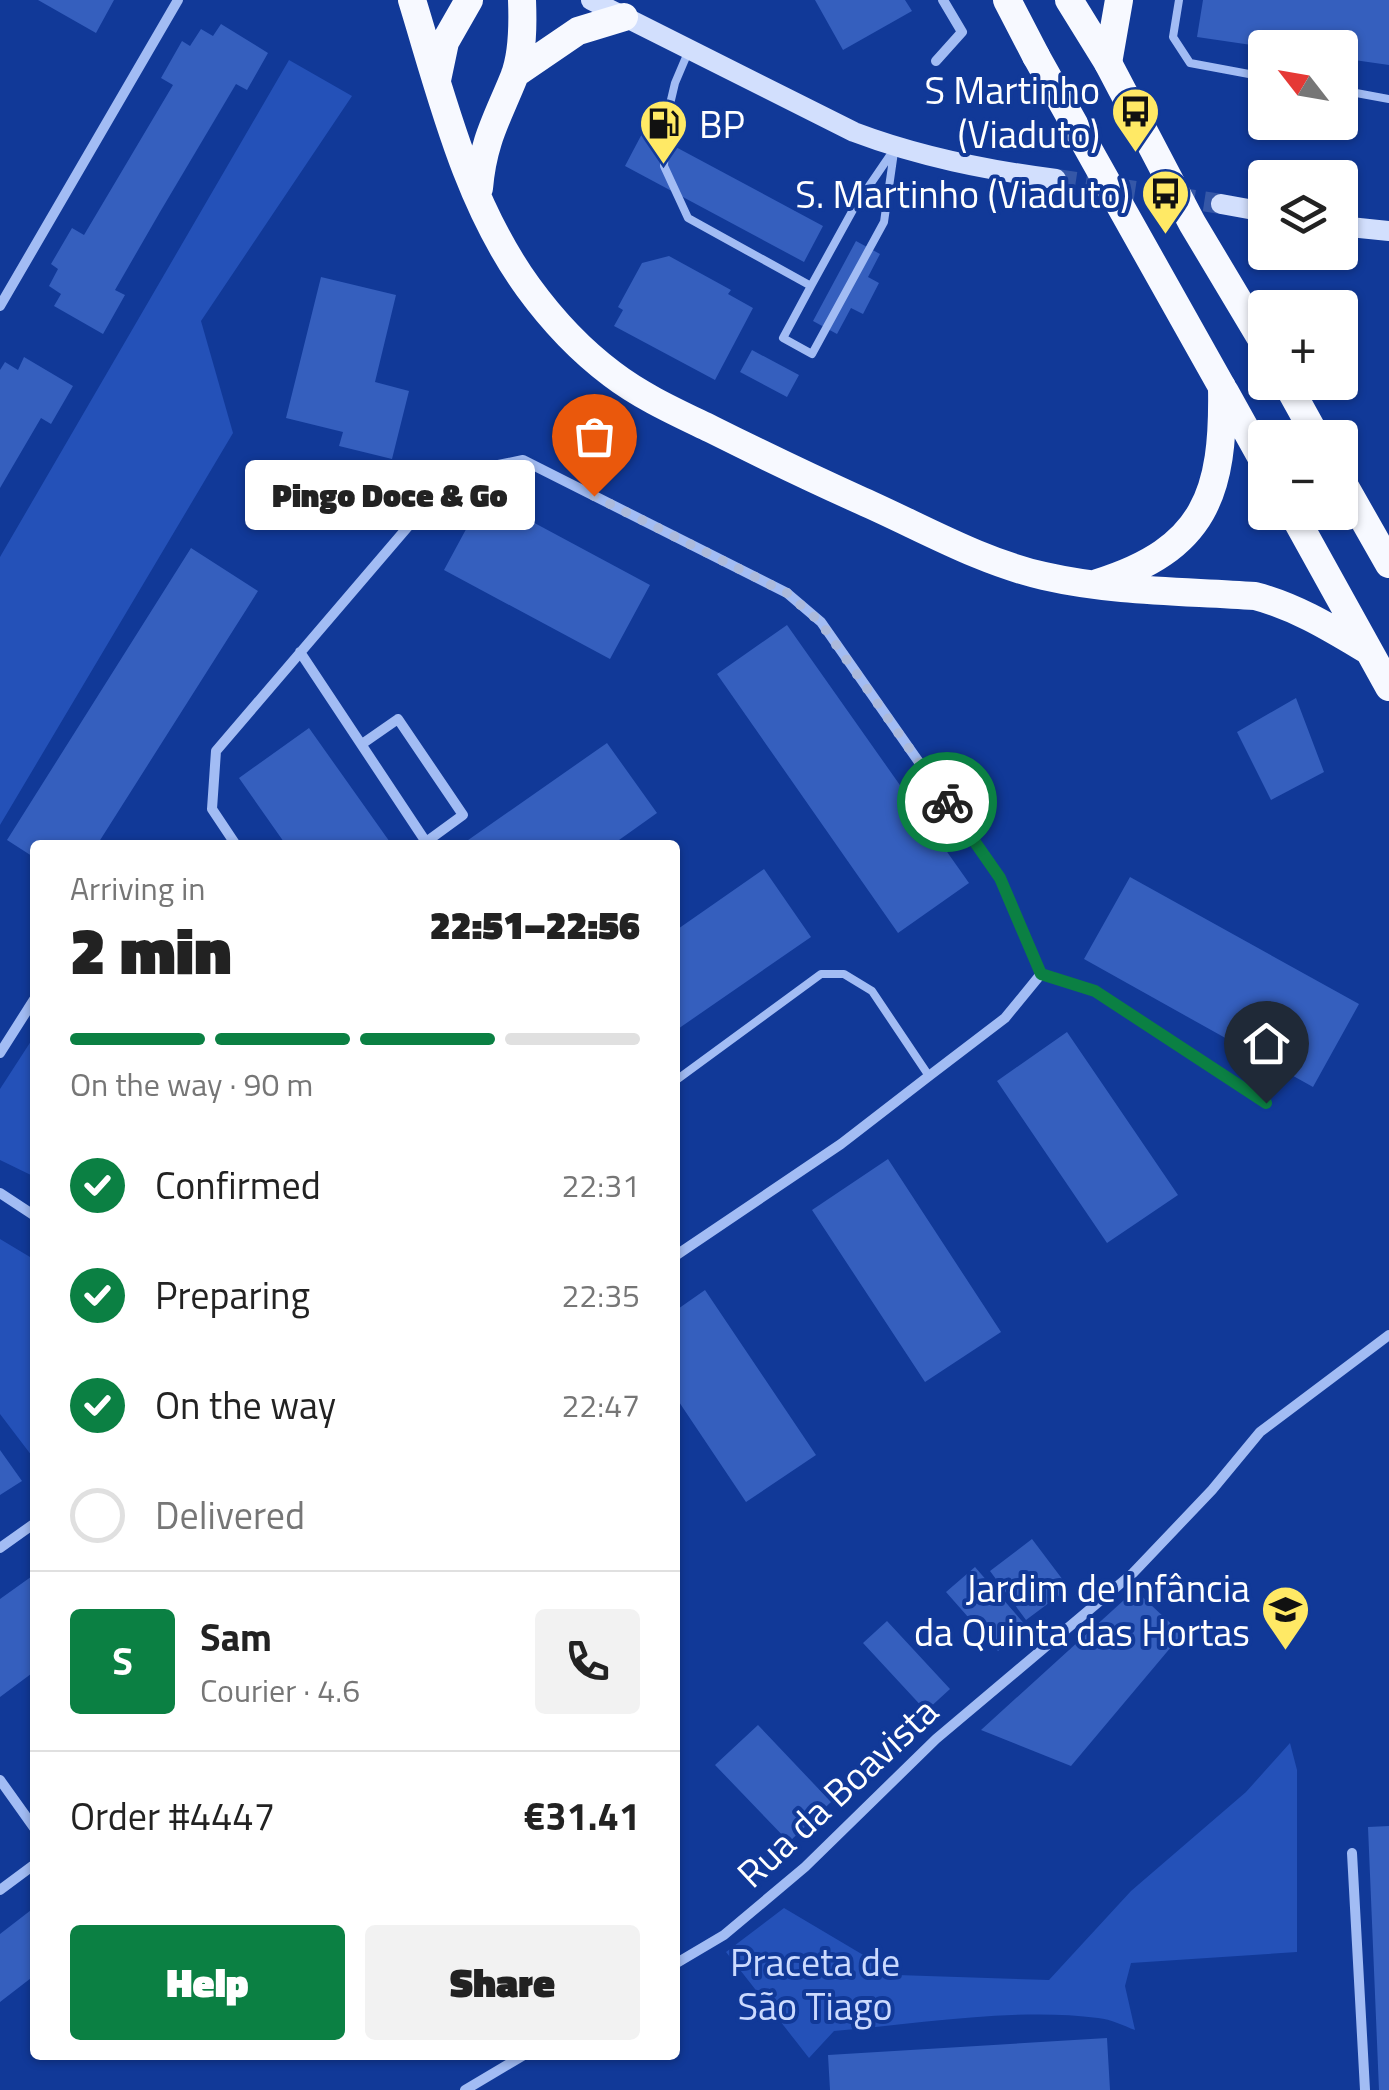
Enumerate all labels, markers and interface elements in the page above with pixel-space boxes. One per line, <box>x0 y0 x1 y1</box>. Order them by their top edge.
north arrow <box>1248 30 1358 140</box>
map controls <box>1248 30 1358 530</box>
place label: S Martinho (Viaduto) <box>924 61 1100 163</box>
bus stop icon: S Martinho (Viaduto) <box>1109 86 1161 154</box>
place label: BP <box>699 95 745 153</box>
fuel station icon: BP <box>638 98 690 166</box>
button: layers <box>1248 160 1358 270</box>
place label: S. Martinho (Viaduto) <box>795 165 1130 223</box>
bus stop icon: S. Martinho (Viaduto) <box>1139 168 1191 236</box>
button: + <box>1248 290 1358 400</box>
pin <box>552 394 637 497</box>
icon: bag <box>567 409 622 464</box>
button: − <box>1248 420 1358 530</box>
callout: Pingo Doce & Go <box>244 461 534 531</box>
text: Pingo Doce & Go <box>272 471 508 519</box>
courier <box>897 752 997 852</box>
icon: bike <box>920 775 975 830</box>
text: Arriving in <box>70 864 206 912</box>
text: 22:51–22:56 <box>430 896 640 954</box>
text: 2 min <box>70 900 231 999</box>
pin <box>1224 1001 1309 1104</box>
icon: home <box>1239 1016 1294 1071</box>
text: On the way · 90 m <box>70 1060 313 1108</box>
text: Confirmed <box>155 1156 321 1214</box>
icon: check <box>70 1158 125 1213</box>
text: 22:31 <box>561 1161 640 1209</box>
text: Preparing <box>155 1266 310 1324</box>
icon: check <box>70 1268 125 1323</box>
text: 22:35 <box>561 1271 640 1319</box>
text: On the way <box>155 1376 336 1434</box>
icon: check <box>70 1378 125 1433</box>
text: 22:47 <box>561 1381 640 1429</box>
text: Delivered <box>155 1486 305 1544</box>
place label: Jardim de Infância da Quinta das Hortas <box>914 1559 1250 1661</box>
school or university icon: Jardim de Infância da Quinta das Hortas <box>1259 1584 1311 1652</box>
text: Sam <box>200 1608 272 1666</box>
button: phone <box>535 1609 640 1714</box>
text: S <box>112 1632 133 1690</box>
text: Courier · 4.6 <box>200 1666 360 1714</box>
street label: Rua da Boavista <box>723 1683 951 1901</box>
text: Order #4447 <box>70 1787 275 1845</box>
text: €31.41 <box>524 1787 640 1845</box>
button: Help <box>70 1925 345 2040</box>
button: Share <box>365 1925 640 2040</box>
park label: Praceta de São Tiago <box>730 1933 900 2035</box>

